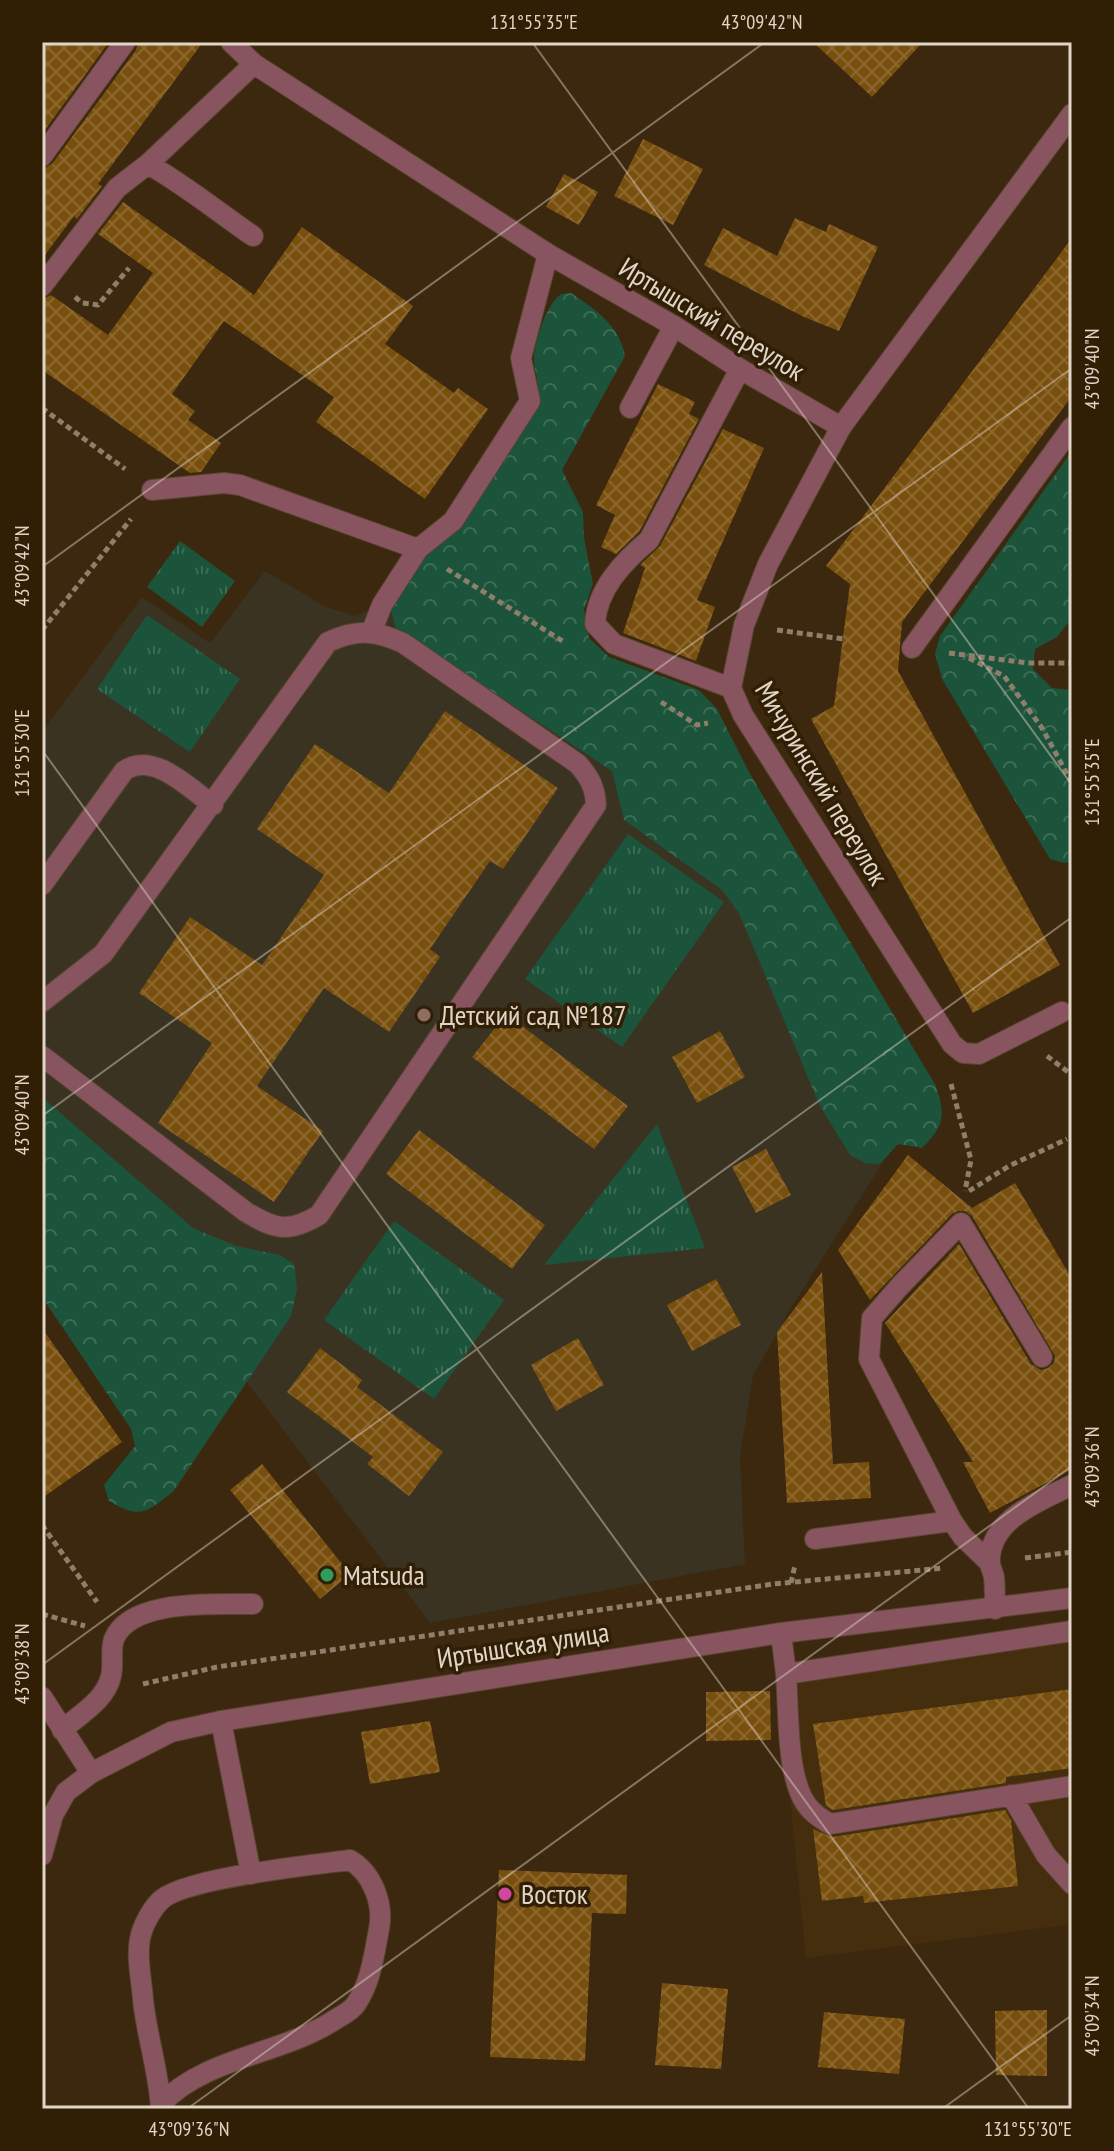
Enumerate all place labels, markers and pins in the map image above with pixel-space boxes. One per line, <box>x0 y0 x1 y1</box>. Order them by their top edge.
place label: Детский сад №187 <box>440 996 627 1033</box>
marker: Детский сад №187 <box>415 1006 433 1024</box>
place label: Matsuda <box>343 1556 425 1593</box>
marker: Matsuda <box>318 1566 336 1584</box>
place label: Восток <box>521 1875 588 1912</box>
marker: Восток <box>496 1885 514 1903</box>

